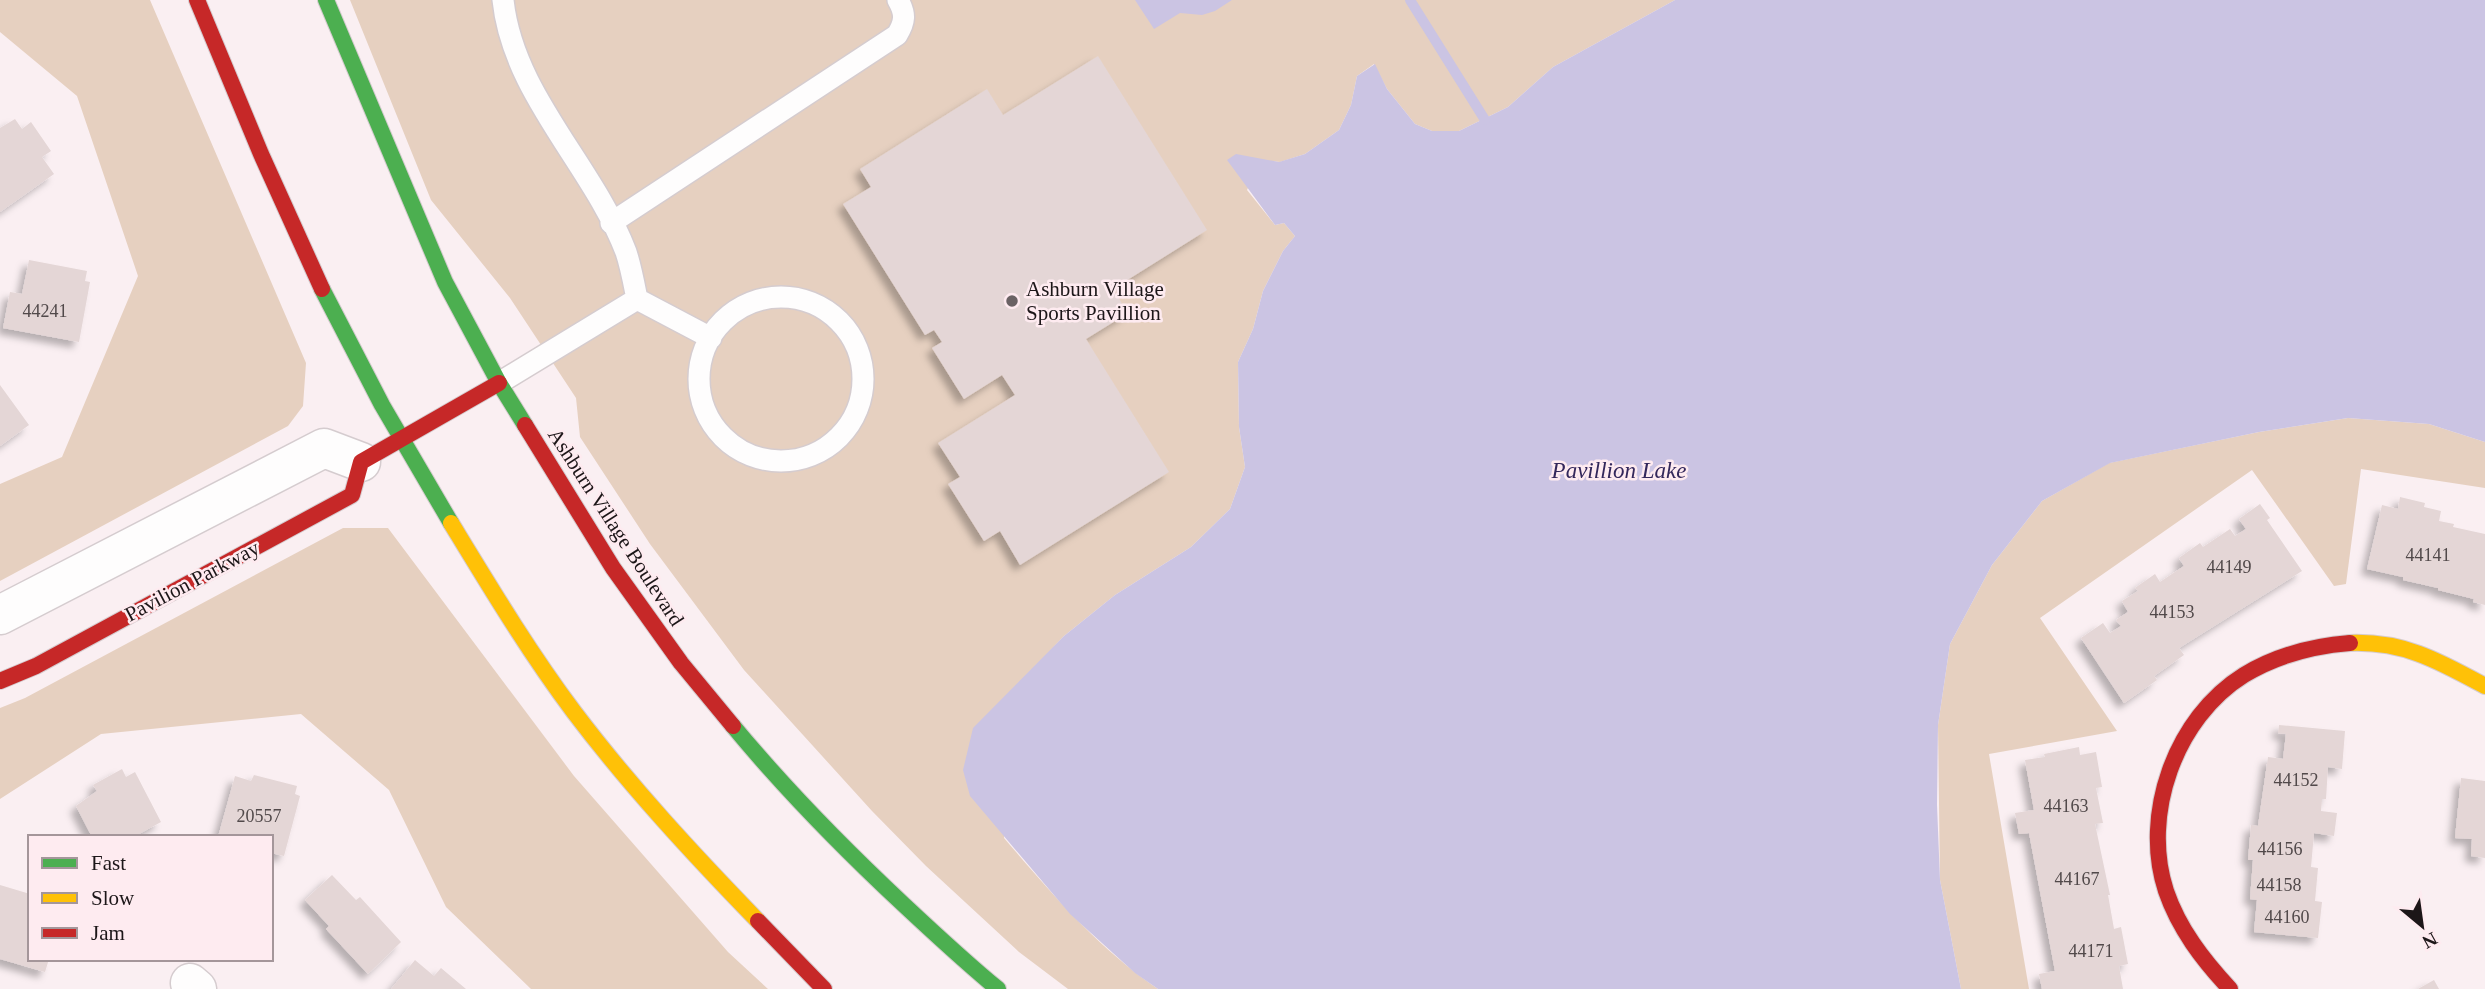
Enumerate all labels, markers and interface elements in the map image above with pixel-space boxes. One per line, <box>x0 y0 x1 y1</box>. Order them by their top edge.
place label: Ashburn Village Sports Pavillion <box>1026 277 1164 325</box>
marker: Ashburn Village Sports Pavillion <box>1004 293 1020 309</box>
house number: 44241 <box>23 301 68 321</box>
street label: Ashburn Village Boulevard <box>543 424 689 631</box>
water label: Pavillion Lake <box>1551 458 1686 483</box>
street label: Pavilion Parkway <box>121 535 264 627</box>
house number: 44141 <box>2406 545 2451 565</box>
house number: 44149 <box>2207 557 2252 577</box>
house number: 44153 <box>2150 602 2195 622</box>
house number: 44152 <box>2274 770 2319 790</box>
house number: 44163 <box>2044 796 2089 816</box>
house number: 20557 <box>237 806 282 826</box>
legend <box>28 835 273 961</box>
house number: 44156 <box>2258 839 2303 859</box>
text: Fast <box>91 851 126 875</box>
house number: 44167 <box>2055 869 2100 889</box>
house number: 44158 <box>2257 875 2302 895</box>
text: Slow <box>91 886 135 910</box>
north arrow <box>2387 891 2457 961</box>
house number: 44160 <box>2265 907 2310 927</box>
text: Jam <box>91 921 125 945</box>
text: N <box>2419 928 2441 953</box>
house number: 44171 <box>2069 941 2114 961</box>

